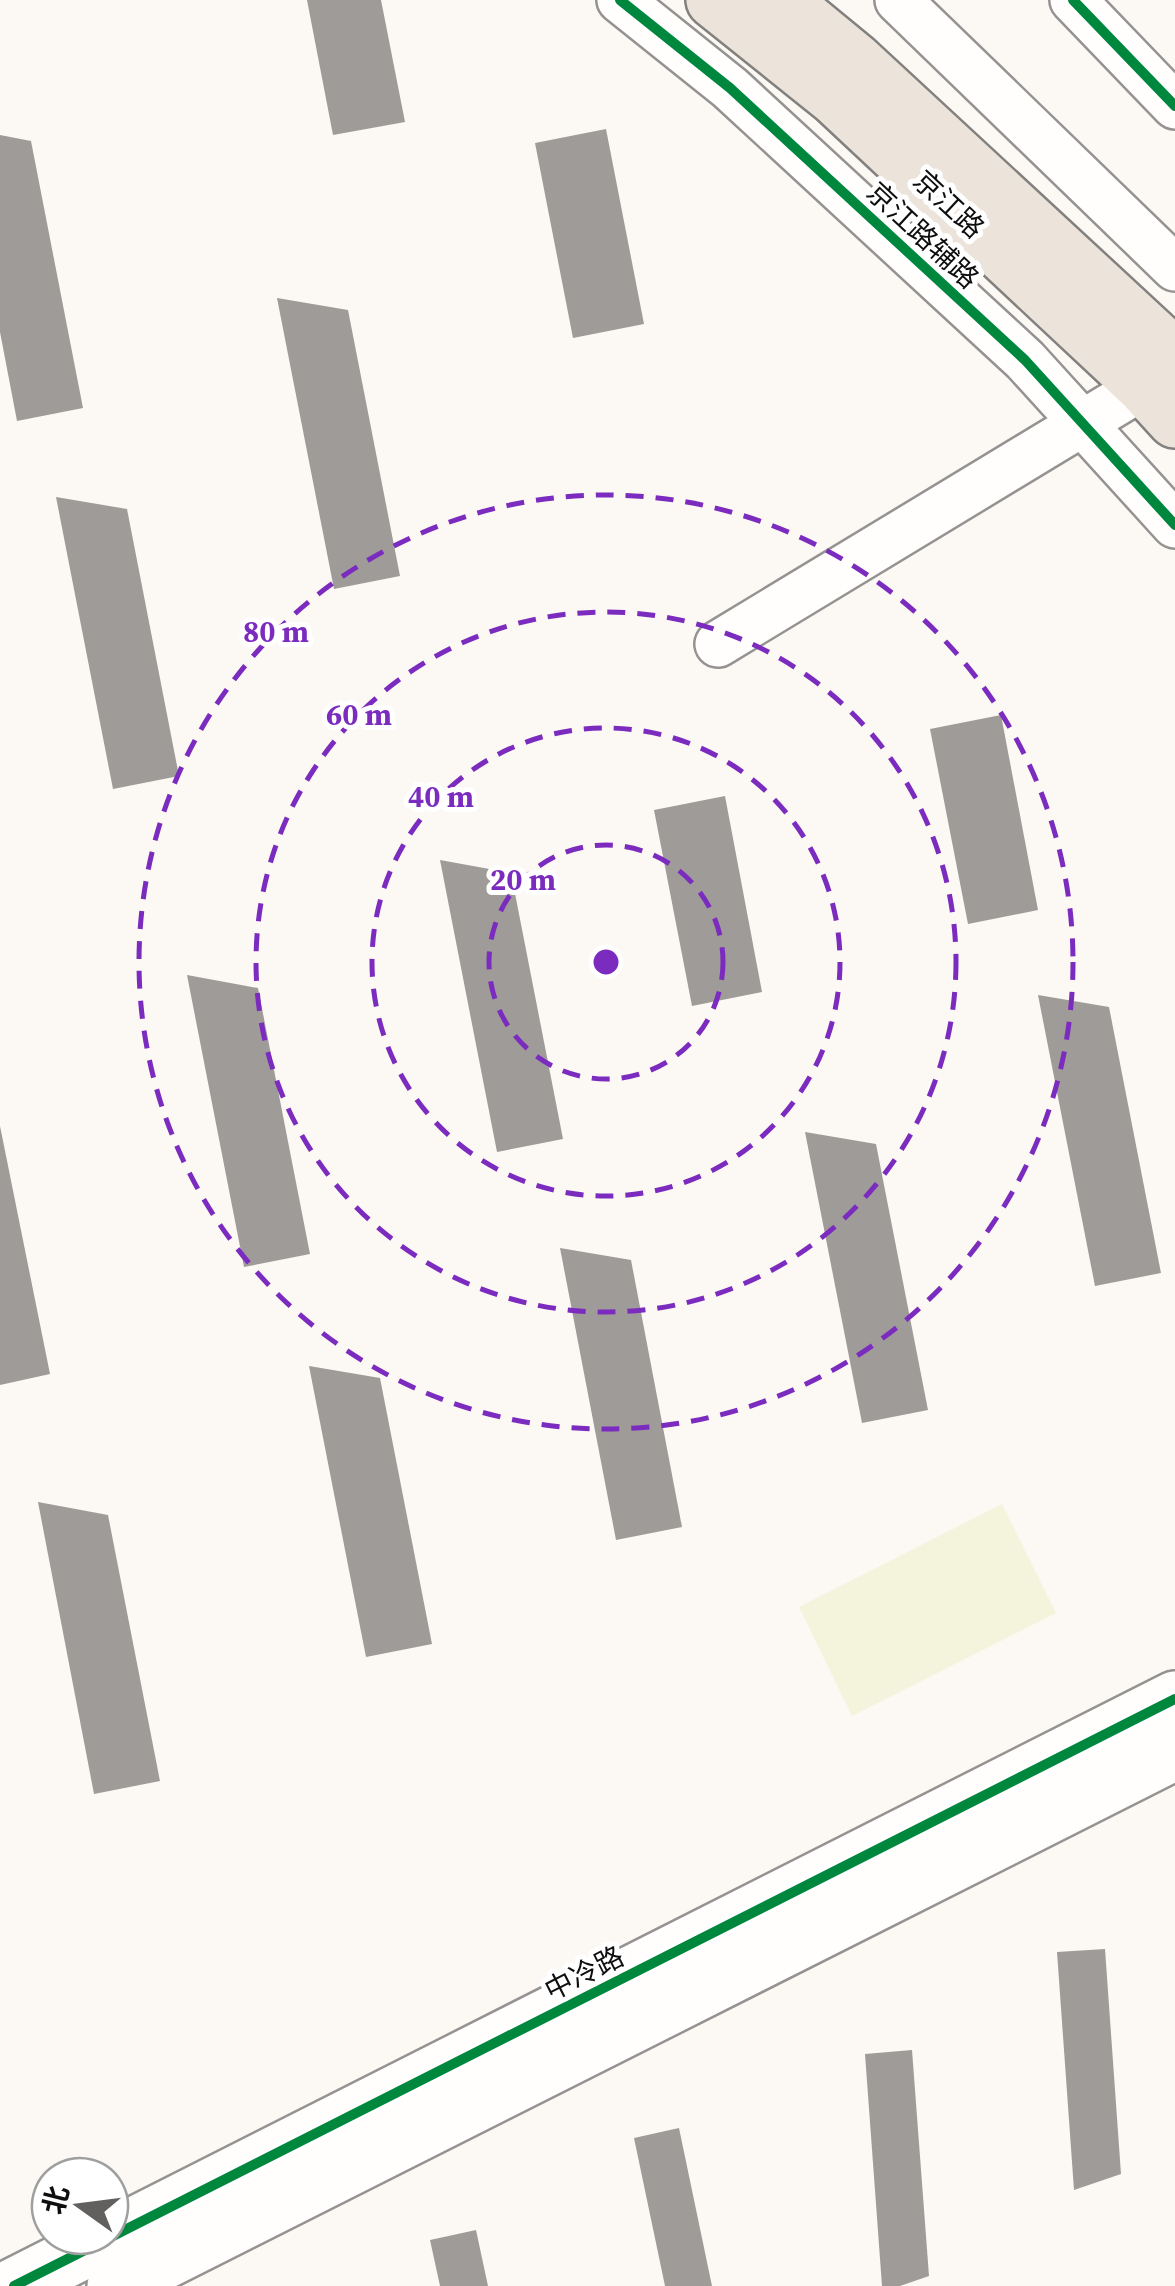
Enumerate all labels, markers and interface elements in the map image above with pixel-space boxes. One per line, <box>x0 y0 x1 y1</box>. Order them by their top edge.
street label: 京江路 <box>905 161 993 247</box>
street label: 京江路辅路 <box>859 173 987 297</box>
text: 80 m <box>243 611 309 652</box>
text: 60 m <box>326 694 392 735</box>
text: 40 m <box>408 776 474 817</box>
text: 20 m <box>490 859 556 900</box>
centre of rings <box>588 944 624 980</box>
street label: 中冷路 <box>538 1937 630 2009</box>
north arrow <box>30 2156 130 2256</box>
text: 北 <box>34 2182 78 2218</box>

